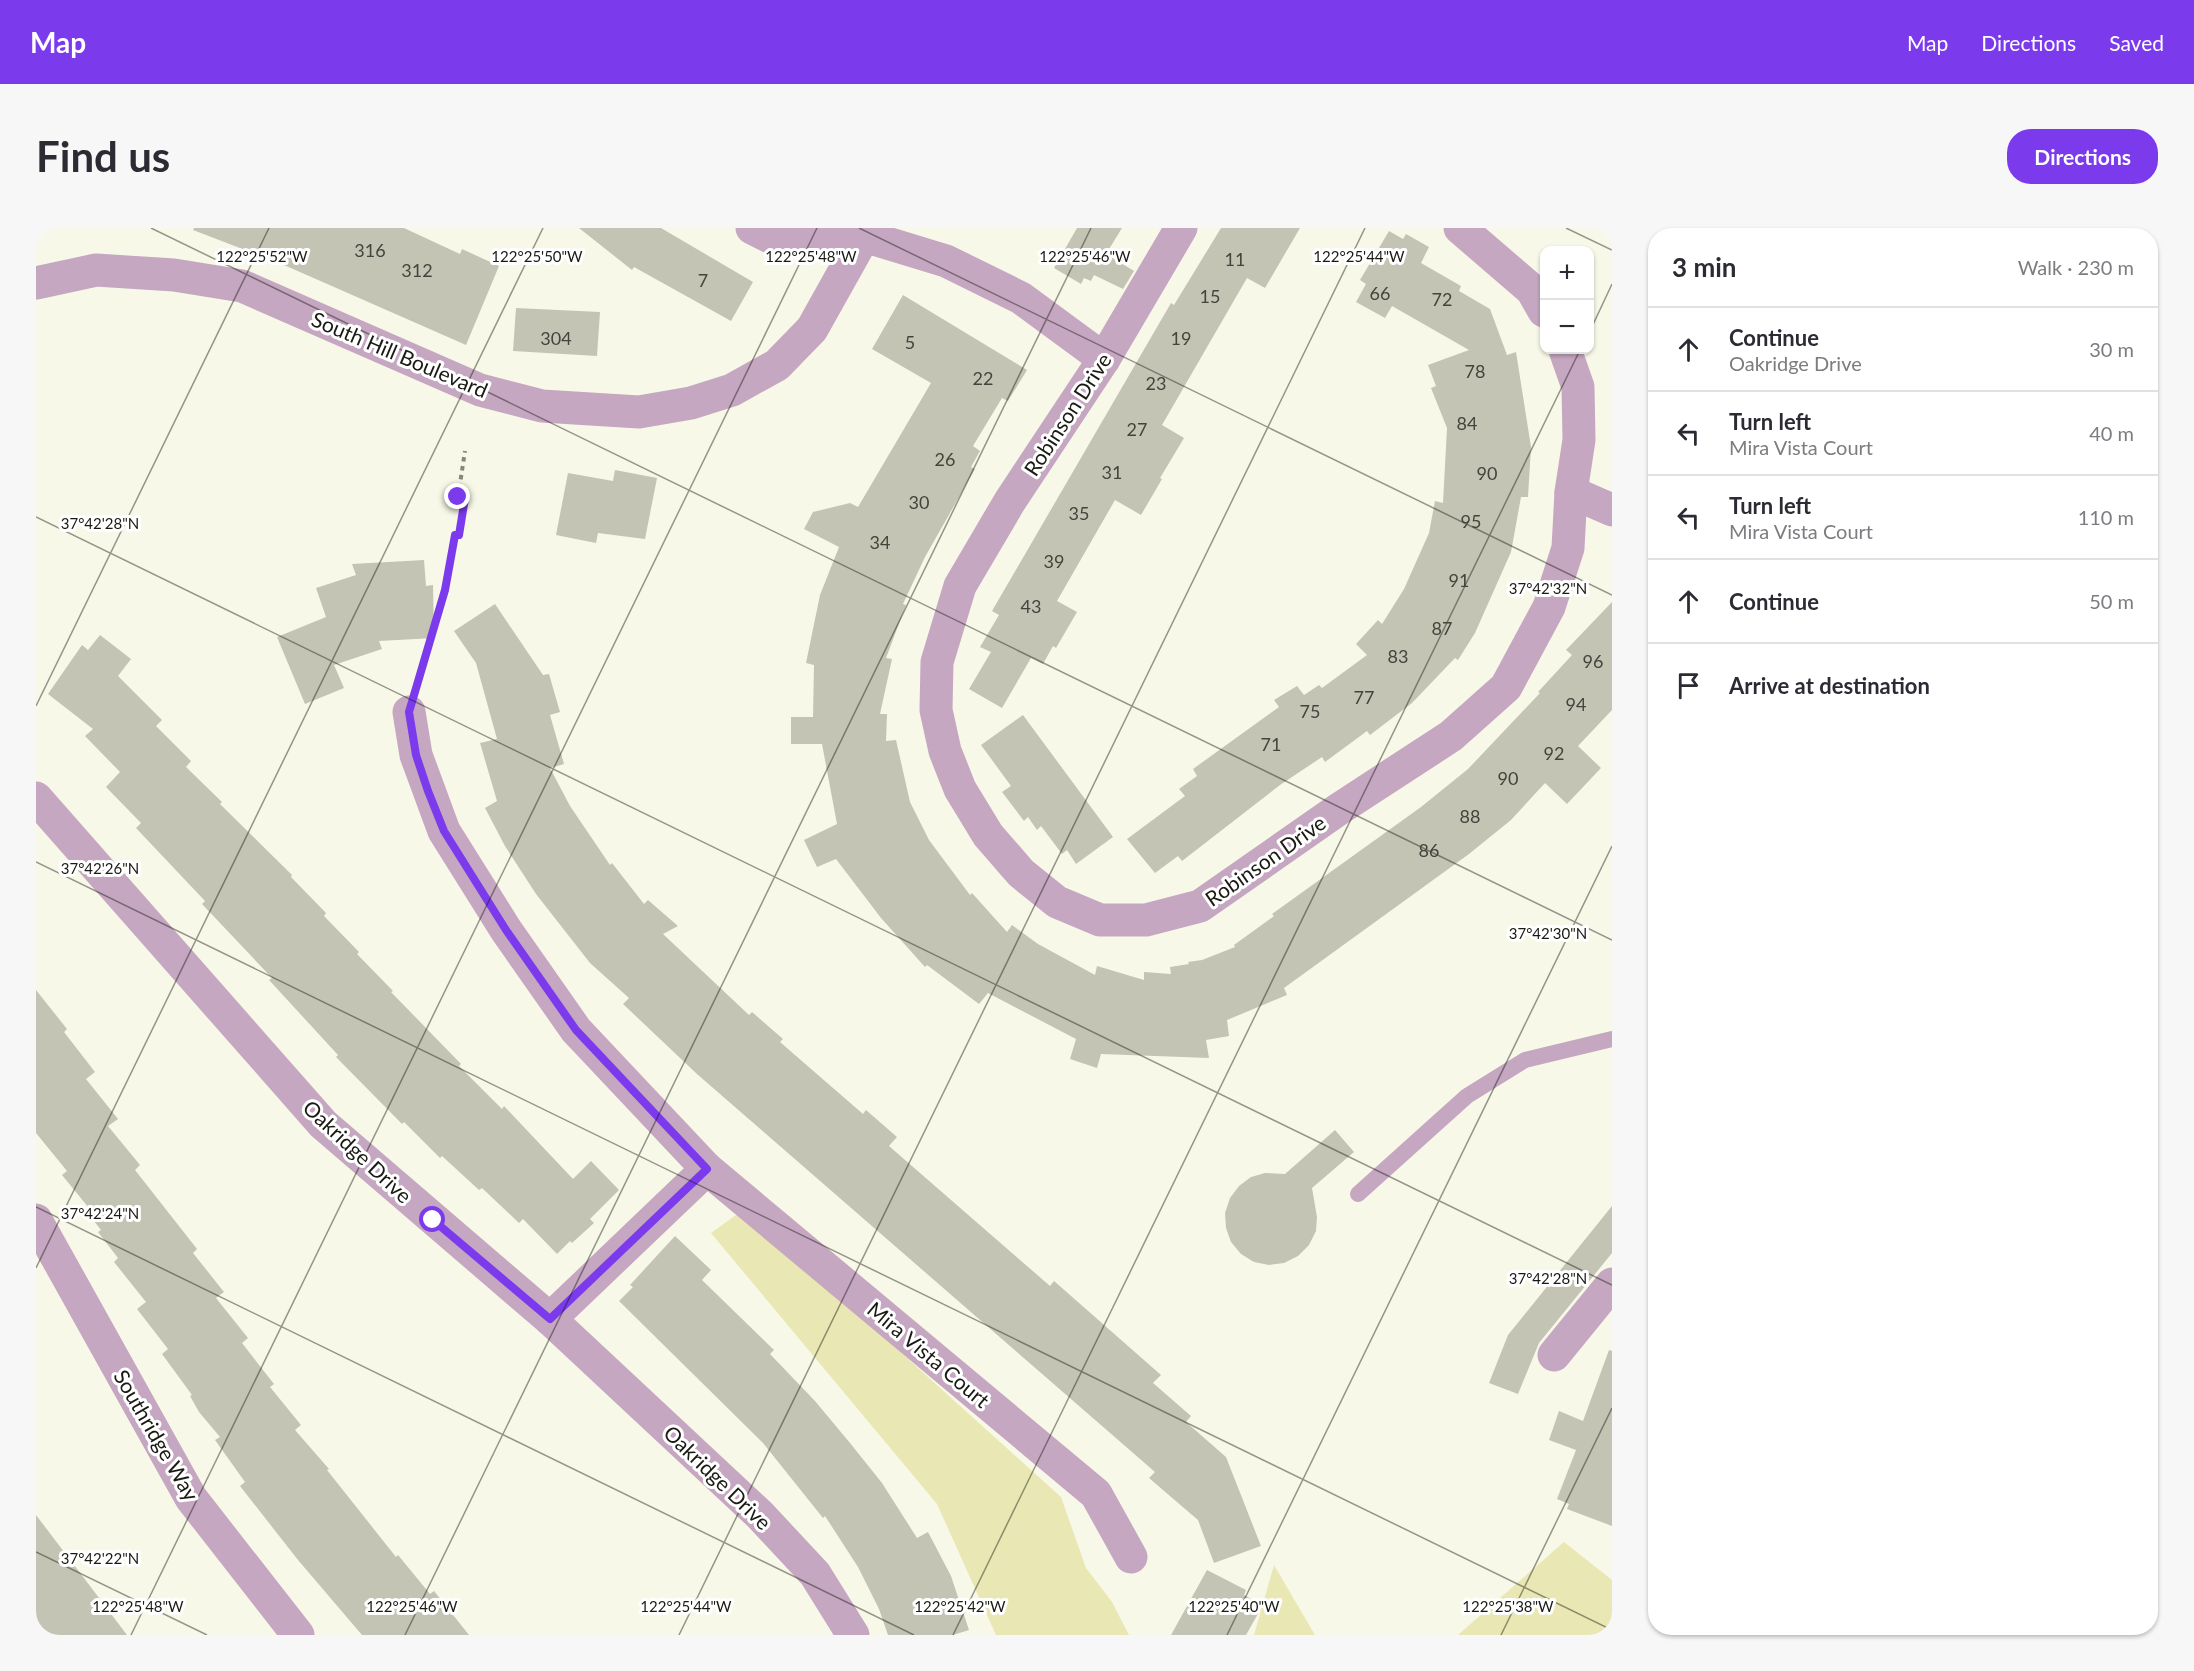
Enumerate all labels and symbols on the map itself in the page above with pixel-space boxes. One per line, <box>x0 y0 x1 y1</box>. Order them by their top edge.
house number: 316 <box>354 239 386 261</box>
text: 122°25'52"W <box>216 247 308 265</box>
text: 122°25'50"W <box>491 247 583 265</box>
text: 122°25'48"W <box>765 247 857 265</box>
text: 122°25'46"W <box>1039 247 1131 265</box>
text: 122°25'44"W <box>1313 247 1405 265</box>
house number: 11 <box>1225 248 1245 270</box>
house number: 312 <box>401 259 433 281</box>
house number: 7 <box>698 269 708 291</box>
house number: 66 <box>1370 282 1390 304</box>
house number: 15 <box>1200 285 1220 307</box>
house number: 72 <box>1432 288 1452 310</box>
street label: South Hill Boulevard <box>308 306 492 402</box>
house number: 304 <box>540 327 572 349</box>
house number: 19 <box>1171 327 1191 349</box>
house number: 5 <box>905 331 915 353</box>
street label: Robinson Drive <box>1018 348 1116 480</box>
house number: 78 <box>1465 360 1485 382</box>
house number: 22 <box>973 367 993 389</box>
house number: 23 <box>1146 372 1166 394</box>
house number: 84 <box>1457 412 1477 434</box>
house number: 27 <box>1127 418 1147 440</box>
house number: 26 <box>935 448 955 470</box>
house number: 31 <box>1102 461 1122 483</box>
house number: 90 <box>1477 462 1497 484</box>
route end <box>444 483 470 509</box>
house number: 30 <box>909 491 929 513</box>
house number: 35 <box>1069 502 1089 524</box>
house number: 95 <box>1461 510 1481 532</box>
text: 37°42'28"N <box>61 514 139 532</box>
house number: 34 <box>870 531 890 553</box>
house number: 39 <box>1044 550 1064 572</box>
house number: 91 <box>1449 569 1469 591</box>
text: 37°42'32"N <box>1509 579 1587 597</box>
house number: 43 <box>1021 595 1041 617</box>
house number: 87 <box>1432 617 1452 639</box>
house number: 83 <box>1388 645 1408 667</box>
house number: 96 <box>1583 650 1603 672</box>
house number: 77 <box>1354 686 1374 708</box>
house number: 94 <box>1566 693 1586 715</box>
house number: 75 <box>1300 700 1320 722</box>
house number: 71 <box>1261 733 1281 755</box>
house number: 92 <box>1544 742 1564 764</box>
house number: 90 <box>1498 767 1518 789</box>
house number: 88 <box>1460 805 1480 827</box>
street label: Robinson Drive <box>1200 809 1330 911</box>
house number: 86 <box>1419 839 1439 861</box>
text: 37°42'26"N <box>61 859 139 877</box>
text: 37°42'30"N <box>1509 924 1587 942</box>
street label: Oakridge Drive <box>299 1094 417 1208</box>
text: 37°42'24"N <box>61 1204 139 1222</box>
route start <box>419 1206 445 1232</box>
text: 37°42'28"N <box>1509 1269 1587 1287</box>
street label: Mira Vista Court <box>863 1296 995 1412</box>
street label: Southridge Way <box>109 1365 205 1505</box>
street label: Oakridge Drive <box>659 1420 777 1534</box>
text: 37°42'22"N <box>61 1549 139 1567</box>
text: 122°25'48"W <box>92 1597 184 1615</box>
text: 122°25'46"W <box>366 1597 458 1615</box>
text: 122°25'44"W <box>640 1597 732 1615</box>
text: 122°25'42"W <box>914 1597 1006 1615</box>
text: 122°25'40"W <box>1188 1597 1280 1615</box>
text: 122°25'38"W <box>1462 1597 1554 1615</box>

